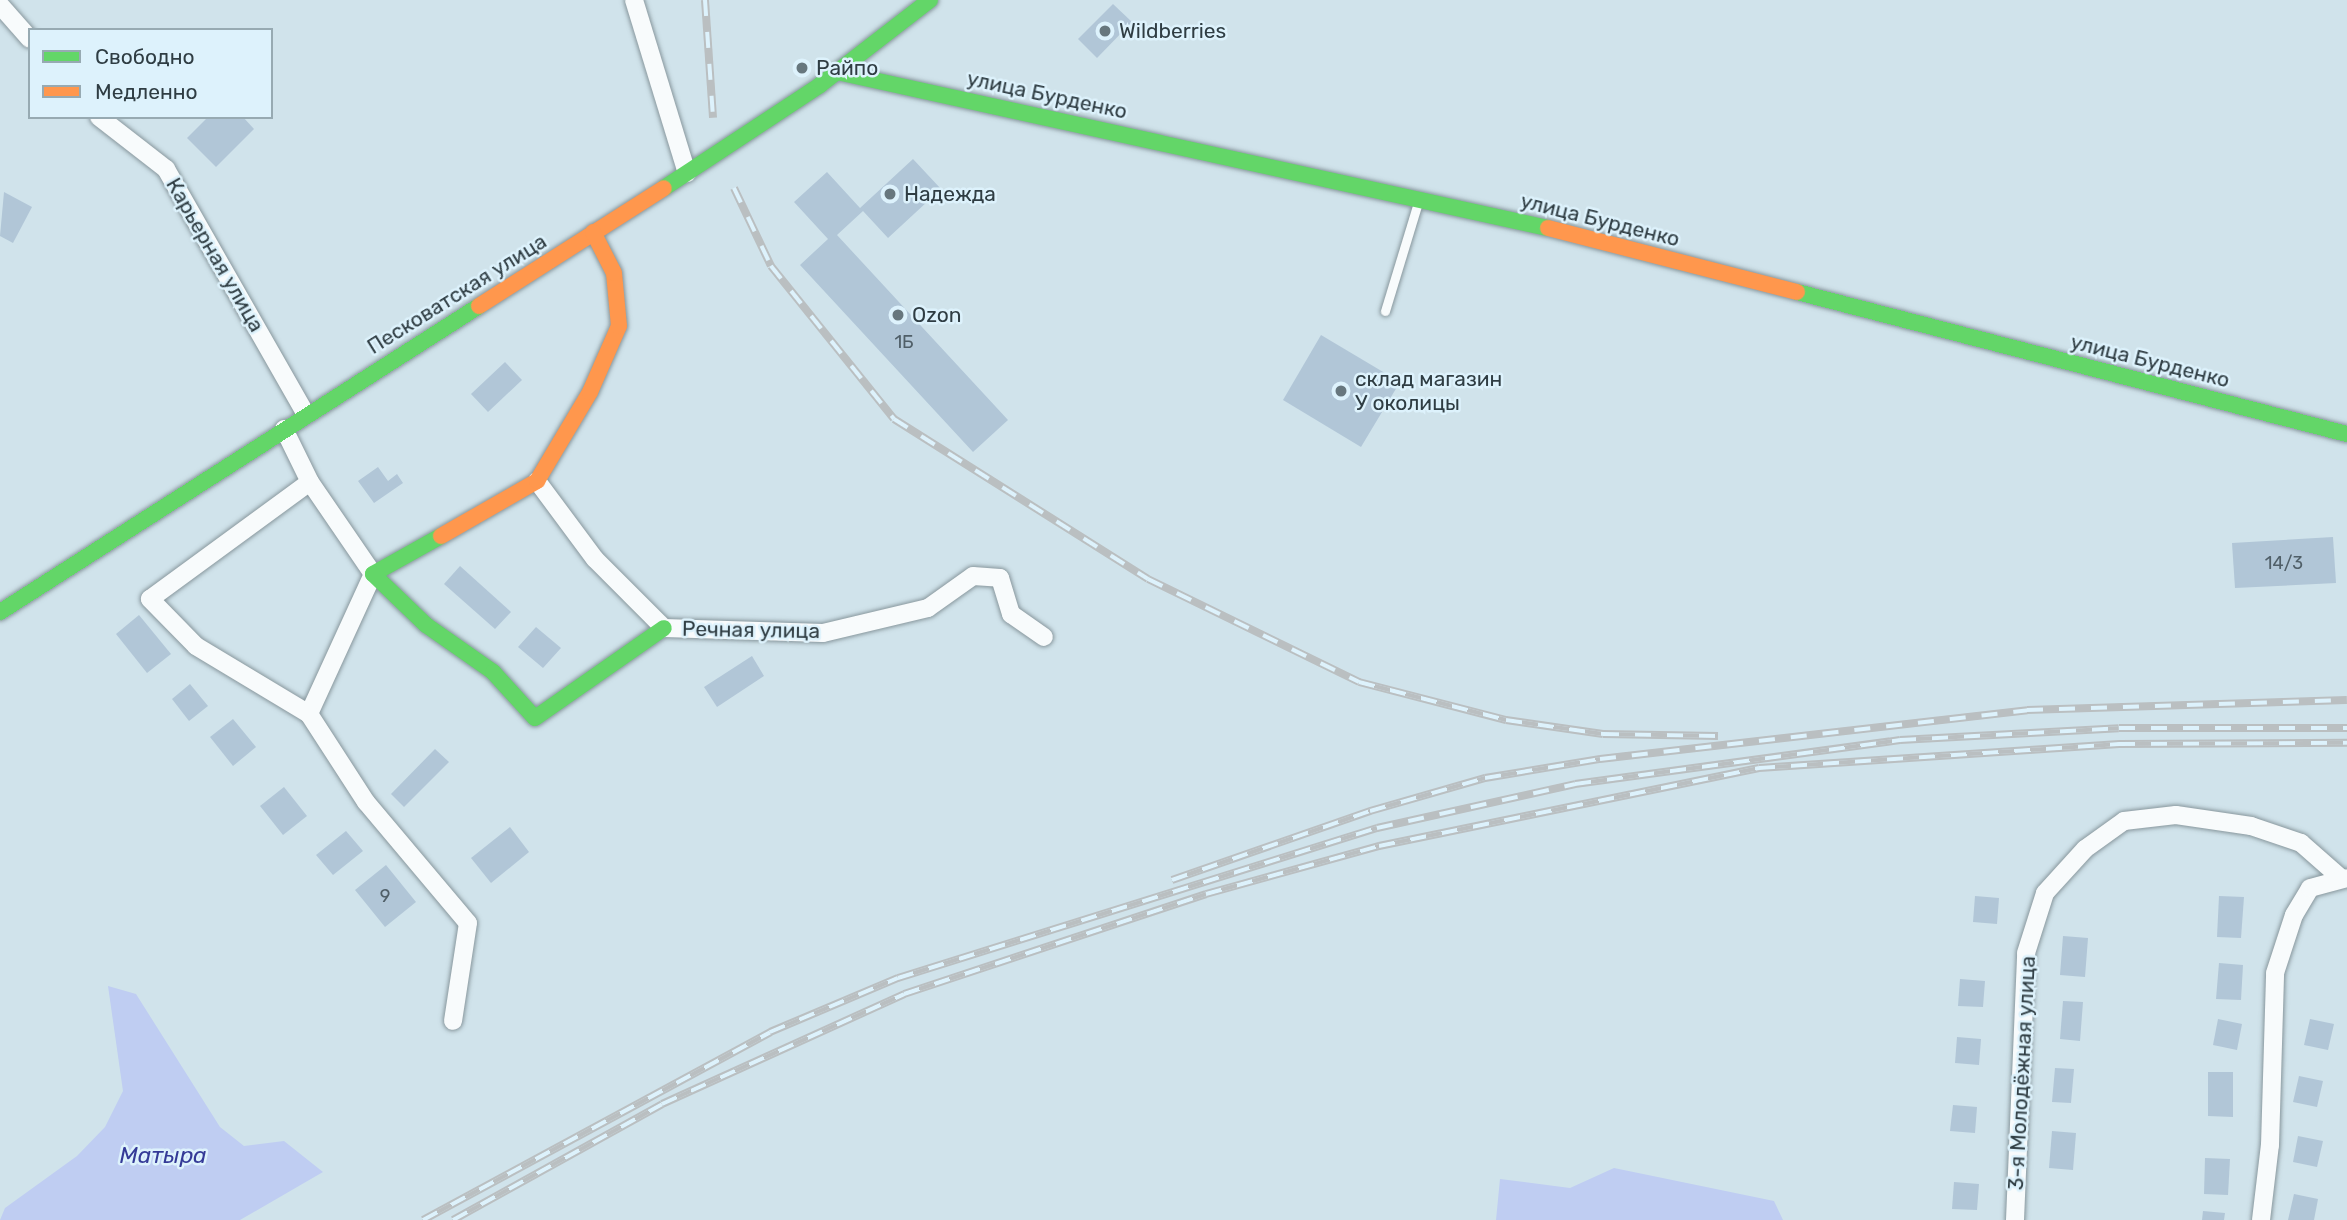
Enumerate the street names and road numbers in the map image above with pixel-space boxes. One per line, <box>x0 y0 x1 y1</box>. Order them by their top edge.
street label: улица Бурденко <box>965 66 1129 124</box>
street label: Карьерная улица <box>161 173 269 337</box>
street label: улица Бурденко <box>1518 188 1682 252</box>
street label: Песковатская улица <box>363 229 551 359</box>
street label: улица Бурденко <box>2068 329 2232 393</box>
street label: Речная улица <box>682 616 820 644</box>
street label: 3-я Молодёжная улица <box>2003 955 2041 1191</box>

